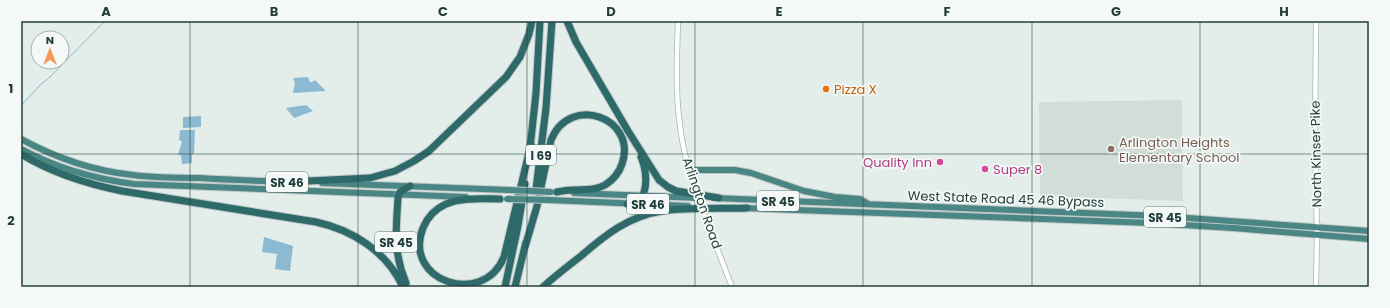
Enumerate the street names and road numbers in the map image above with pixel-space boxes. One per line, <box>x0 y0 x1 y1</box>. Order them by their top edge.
street label: North Kinser Pike <box>1306 100 1326 208</box>
road number: I 69 <box>526 145 556 165</box>
street label: Arlington Road <box>677 155 727 251</box>
road number: SR 46 <box>266 172 308 192</box>
street label: West State Road 45 46 Bypass <box>907 186 1105 212</box>
road number: SR 45 <box>757 191 799 211</box>
road number: SR 46 <box>627 194 669 214</box>
road number: SR 45 <box>1144 207 1186 227</box>
road number: SR 45 <box>375 232 417 252</box>

